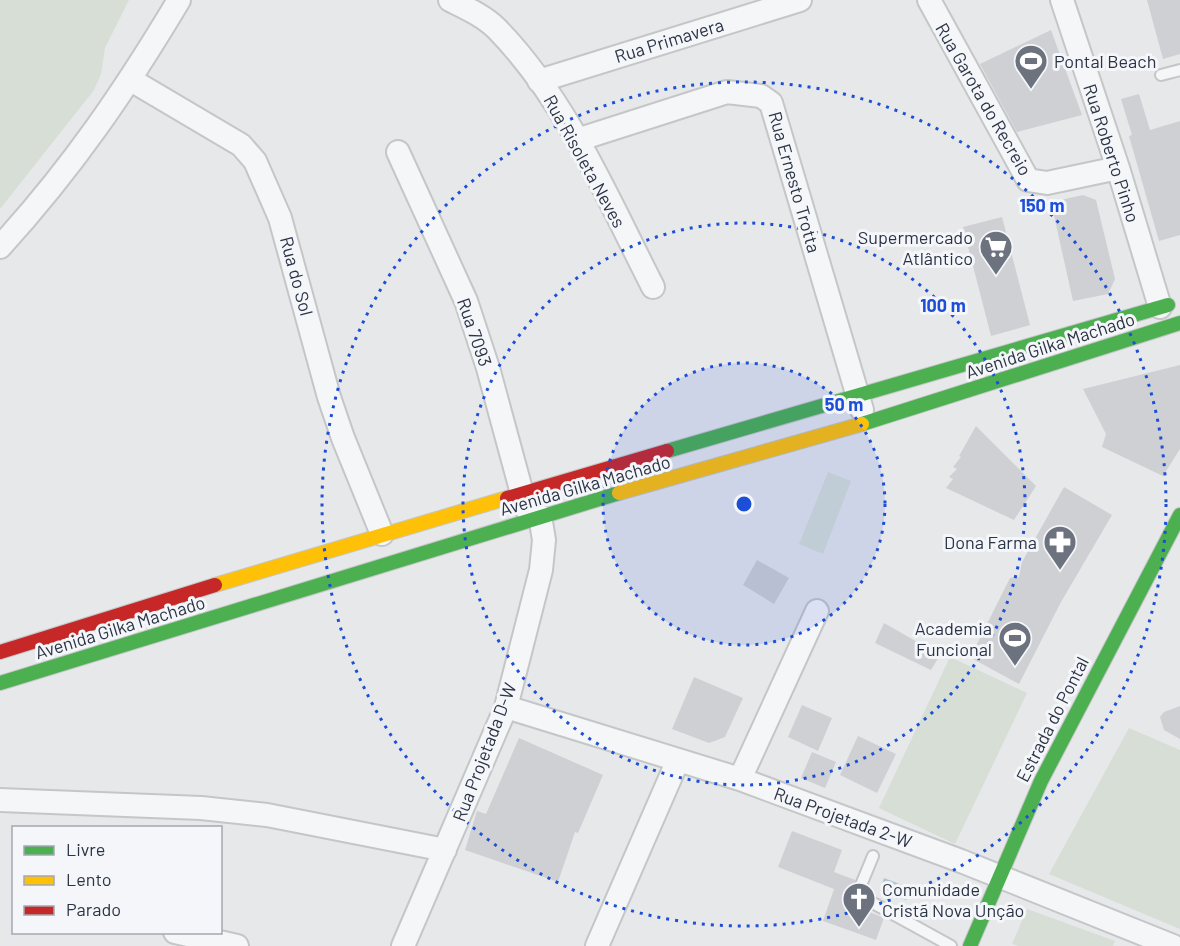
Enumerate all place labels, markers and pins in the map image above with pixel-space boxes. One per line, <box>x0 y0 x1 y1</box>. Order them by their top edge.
sports icon: Pontal Beach <box>1013 43 1049 90</box>
place label: Pontal Beach <box>1054 50 1156 72</box>
place label: Supermercado Atlântico <box>858 226 973 269</box>
supermarket icon: Supermercado Atlântico <box>978 229 1014 276</box>
centre of rings <box>734 494 754 514</box>
pharmacy icon: Dona Farma <box>1042 524 1078 571</box>
place label: Dona Farma <box>944 531 1037 553</box>
place label: Academia Funcional <box>915 617 992 660</box>
sports icon: Academia Funcional <box>997 620 1033 667</box>
place label: Comunidade Cristã Nova Unção <box>882 878 1024 921</box>
church icon: Comunidade Cristã Nova Unção <box>841 881 877 928</box>

